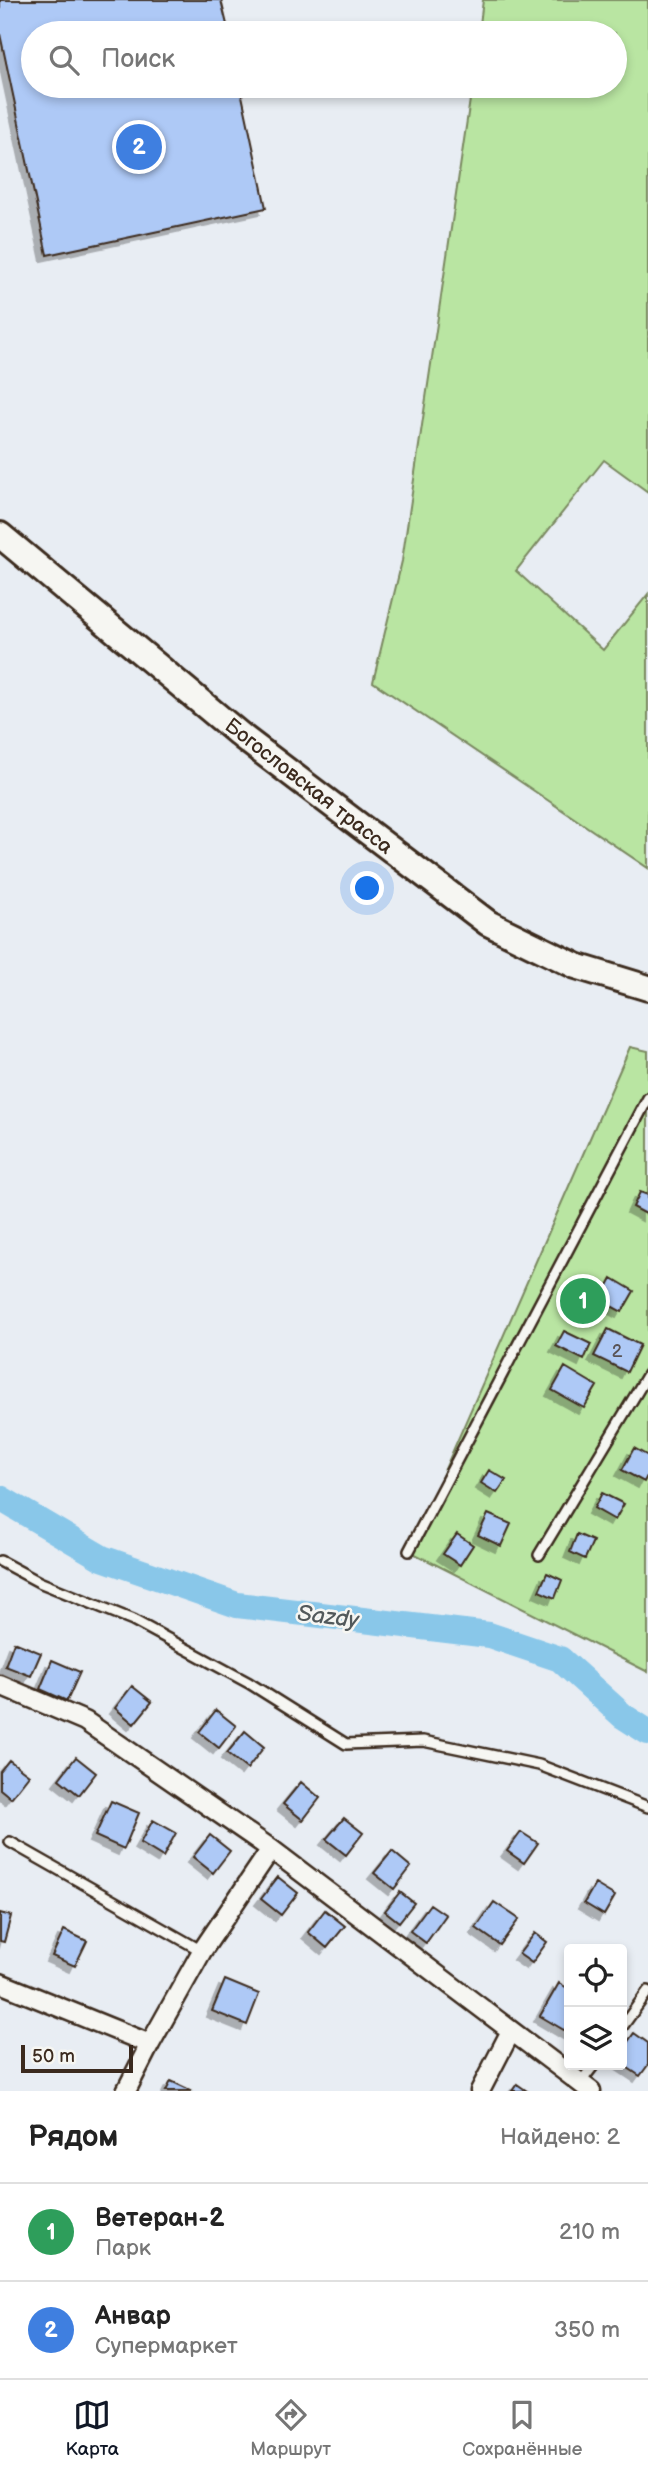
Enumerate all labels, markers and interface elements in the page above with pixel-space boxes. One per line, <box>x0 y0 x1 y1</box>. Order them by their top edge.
search box <box>21 21 627 98</box>
icon: search <box>45 41 83 79</box>
text: Поиск <box>101 44 175 75</box>
pin: 2 <box>116 121 162 173</box>
street label: Богословская трасса <box>220 713 398 860</box>
your location <box>350 871 384 905</box>
pin: 1 <box>560 1275 606 1327</box>
house number: 2 <box>612 1341 623 1362</box>
water label: Sazdy <box>296 1599 361 1635</box>
map controls <box>564 1944 627 2070</box>
button: locate <box>564 1944 627 2007</box>
button: layers <box>564 2007 627 2070</box>
scale bar <box>21 2042 133 2074</box>
text: 50 m <box>32 2045 75 2068</box>
text: Рядом <box>28 2119 118 2155</box>
text: Найдено: 2 <box>500 2123 620 2151</box>
text: Ветеран-2 <box>95 2203 225 2234</box>
text: 1 <box>46 2218 56 2246</box>
text: 210 m <box>559 2218 620 2246</box>
text: Парк <box>95 2234 151 2262</box>
text: Анвар <box>95 2301 171 2332</box>
text: 2 <box>44 2316 58 2344</box>
text: 350 m <box>554 2316 620 2344</box>
text: Супермаркет <box>95 2332 238 2360</box>
tab: Карта <box>66 2396 119 2461</box>
tab: Маршрут <box>250 2396 331 2461</box>
tab: Сохранённые <box>462 2396 582 2461</box>

